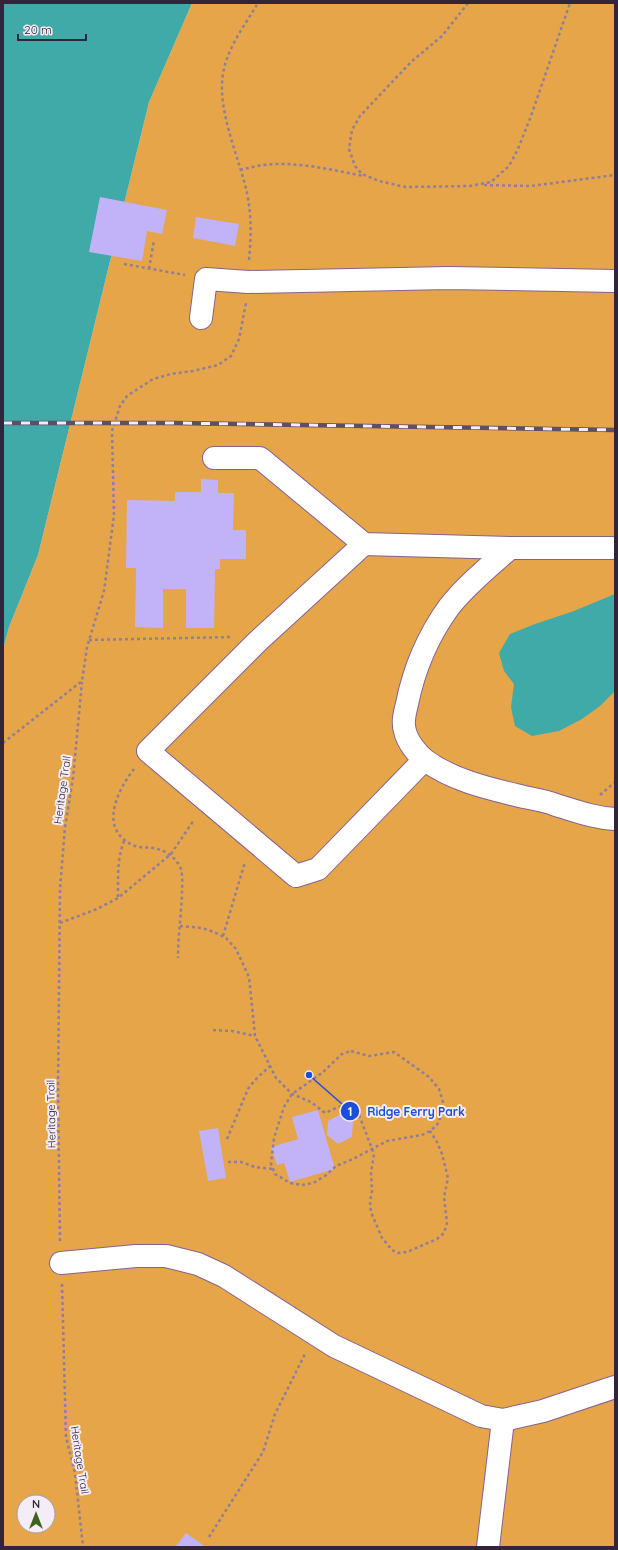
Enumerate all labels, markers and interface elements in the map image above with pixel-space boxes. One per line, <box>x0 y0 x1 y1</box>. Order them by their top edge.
scale bar <box>18 16 86 42</box>
text: 20 m <box>24 22 52 37</box>
street label: Heritage Trail <box>50 755 74 825</box>
street label: Heritage Trail <box>43 1080 59 1148</box>
callout: Ridge Ferry Park <box>340 1099 473 1123</box>
text: 1 <box>348 1104 352 1119</box>
text: Ridge Ferry Park <box>367 1104 465 1119</box>
street label: Heritage Trail <box>68 1425 92 1495</box>
north arrow <box>16 1494 56 1534</box>
text: N <box>32 1497 40 1511</box>

